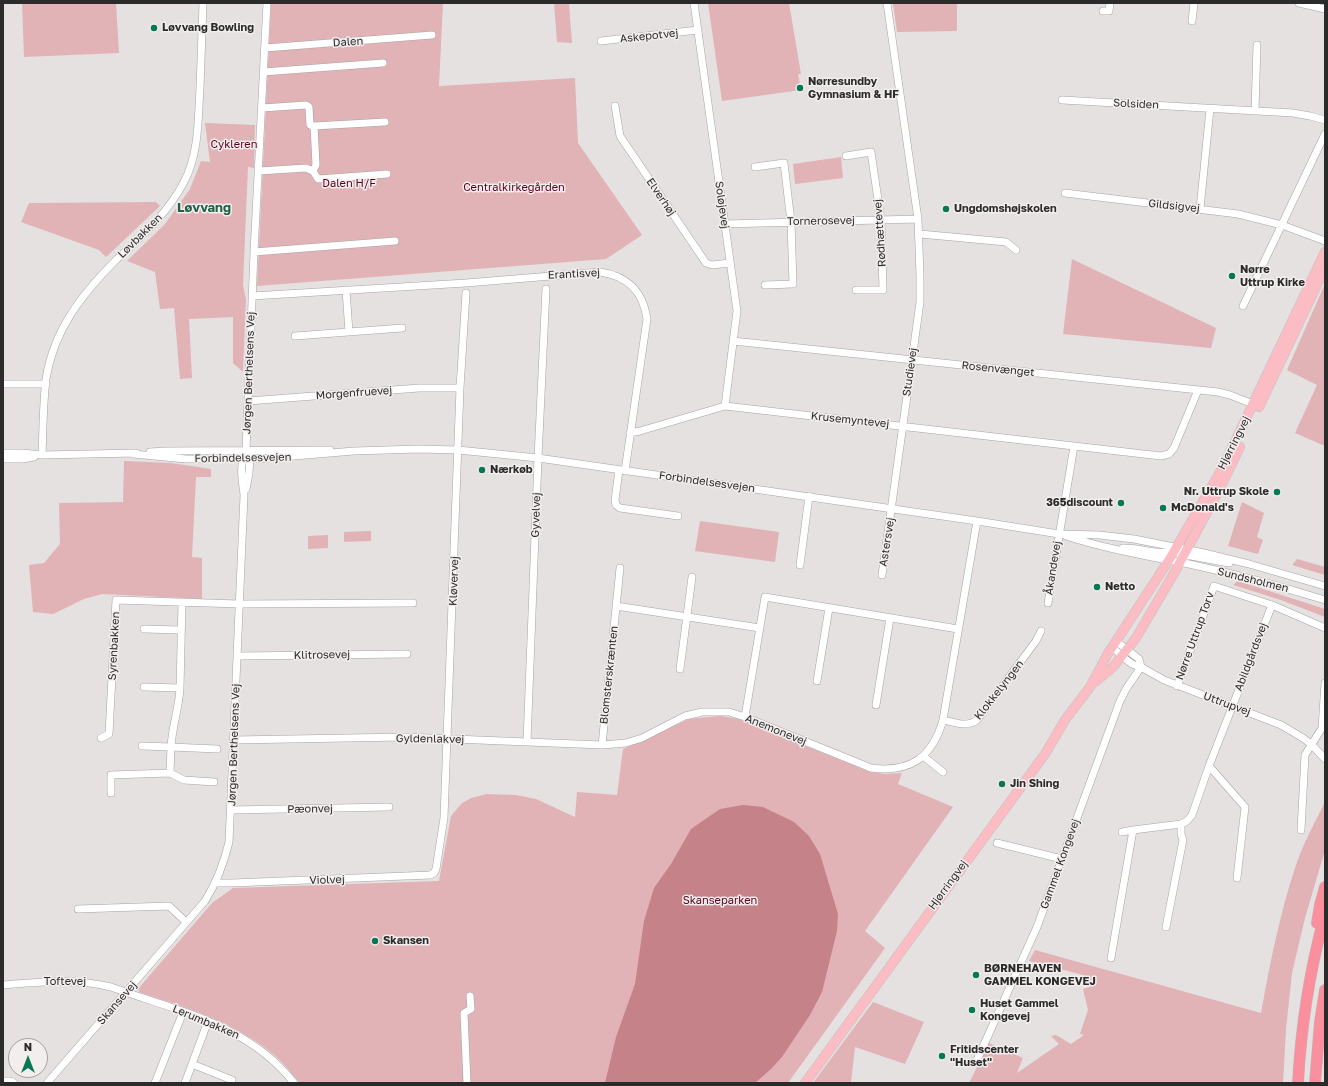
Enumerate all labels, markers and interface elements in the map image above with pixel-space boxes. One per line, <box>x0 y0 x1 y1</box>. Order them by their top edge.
place label: Løvvang Bowling <box>162 21 254 35</box>
marker: Løvvang Bowling <box>149 23 159 33</box>
street label: Askepotvej <box>619 26 679 46</box>
street label: Dalen <box>332 34 364 50</box>
place label: Nørresundby Gymnasium & HF <box>808 75 899 101</box>
marker: Nørresundby Gymnasium & HF <box>795 83 805 93</box>
street label: Solsiden <box>1113 96 1159 112</box>
park label: Cykleren <box>211 138 257 152</box>
street label: Elverhøj <box>644 176 678 218</box>
park label: Dalen H/F <box>322 177 376 191</box>
street label: Soløjevej <box>712 180 732 230</box>
park label: Centralkirkegården <box>463 181 565 195</box>
street label: Gildsigvej <box>1148 197 1200 215</box>
street label: Rødhættevej <box>871 199 889 267</box>
district label: Løvvang <box>177 200 231 216</box>
place label: Ungdomshøjskolen <box>954 202 1057 216</box>
marker: Ungdomshøjskolen <box>941 204 951 214</box>
street label: Løvbakken <box>115 211 165 261</box>
street label: Tornerosevej <box>787 214 855 228</box>
place label: Nørre Uttrup Kirke <box>1240 263 1305 289</box>
street label: Erantisvej <box>548 266 600 282</box>
marker: Nørre Uttrup Kirke <box>1227 271 1237 281</box>
street label: Jørgen Berthelsens Vej <box>240 312 258 434</box>
street label: Studievej <box>900 347 920 397</box>
street label: Rosenvænget <box>961 359 1035 379</box>
street label: Morgenfruevej <box>315 384 393 402</box>
street label: Krusemyntevej <box>810 409 890 431</box>
street label: Hjørringvej <box>1215 414 1253 472</box>
street label: Forbindelsesvejen <box>194 451 292 465</box>
place label: Nærkøb <box>490 463 533 477</box>
marker: Nærkøb <box>477 465 487 475</box>
street label: Forbindelsesvejen <box>658 469 756 495</box>
place label: Nr. Uttrup Skole <box>1184 485 1269 499</box>
marker: Nr. Uttrup Skole <box>1272 487 1282 497</box>
street label: Gyvelvej <box>529 492 543 538</box>
place label: 365discount <box>1046 496 1113 510</box>
marker: 365discount <box>1116 498 1126 508</box>
place label: McDonald's <box>1171 501 1234 515</box>
marker: McDonald's <box>1158 503 1168 513</box>
street label: Astersvej <box>877 517 897 567</box>
street label: Åkandevej <box>1042 540 1064 596</box>
street label: Kløvervej <box>447 556 461 606</box>
street label: Sundsholmen <box>1216 565 1290 595</box>
place label: Netto <box>1105 580 1135 594</box>
marker: Netto <box>1092 582 1102 592</box>
street label: Nørre Uttrup Torv <box>1173 590 1217 682</box>
street label: Syrenbakken <box>106 611 122 681</box>
street label: Abildgårdsvej <box>1232 621 1270 693</box>
street label: Blomsterskrænten <box>597 625 621 725</box>
street label: Klitrosevej <box>294 648 350 662</box>
street label: Klokkelyngen <box>972 657 1026 723</box>
street label: Jørgen Berthelsens Vej <box>225 684 243 806</box>
street label: Uttrupvej <box>1201 689 1253 719</box>
street label: Anemonevej <box>743 712 809 748</box>
street label: Gyldenlakvej <box>396 732 464 746</box>
place label: Jin Shing <box>1010 777 1059 791</box>
marker: Jin Shing <box>997 779 1007 789</box>
street label: Pæonvej <box>287 802 333 816</box>
street label: Gammel Kongevej <box>1038 817 1082 911</box>
street label: Hjørringvej <box>926 858 970 912</box>
street label: Violvej <box>309 873 345 887</box>
park label: Skanseparken <box>683 894 757 908</box>
place label: Skansen <box>383 934 429 948</box>
marker: Skansen <box>370 936 380 946</box>
place label: BØRNEHAVEN GAMMEL KONGEVEJ <box>984 962 1096 988</box>
marker: BØRNEHAVEN GAMMEL KONGEVEJ <box>971 970 981 980</box>
street label: Toftevej <box>44 975 86 989</box>
street label: Skansevej <box>95 979 139 1027</box>
place label: Huset Gammel Kongevej <box>980 997 1059 1023</box>
street label: Lerumbakken <box>170 1002 242 1042</box>
marker: Huset Gammel Kongevej <box>967 1005 977 1015</box>
north arrow <box>8 1038 48 1078</box>
text: N <box>24 1040 32 1053</box>
place label: Fritidscenter "Huset" <box>950 1043 1019 1069</box>
marker: Fritidscenter "Huset" <box>937 1051 947 1061</box>

